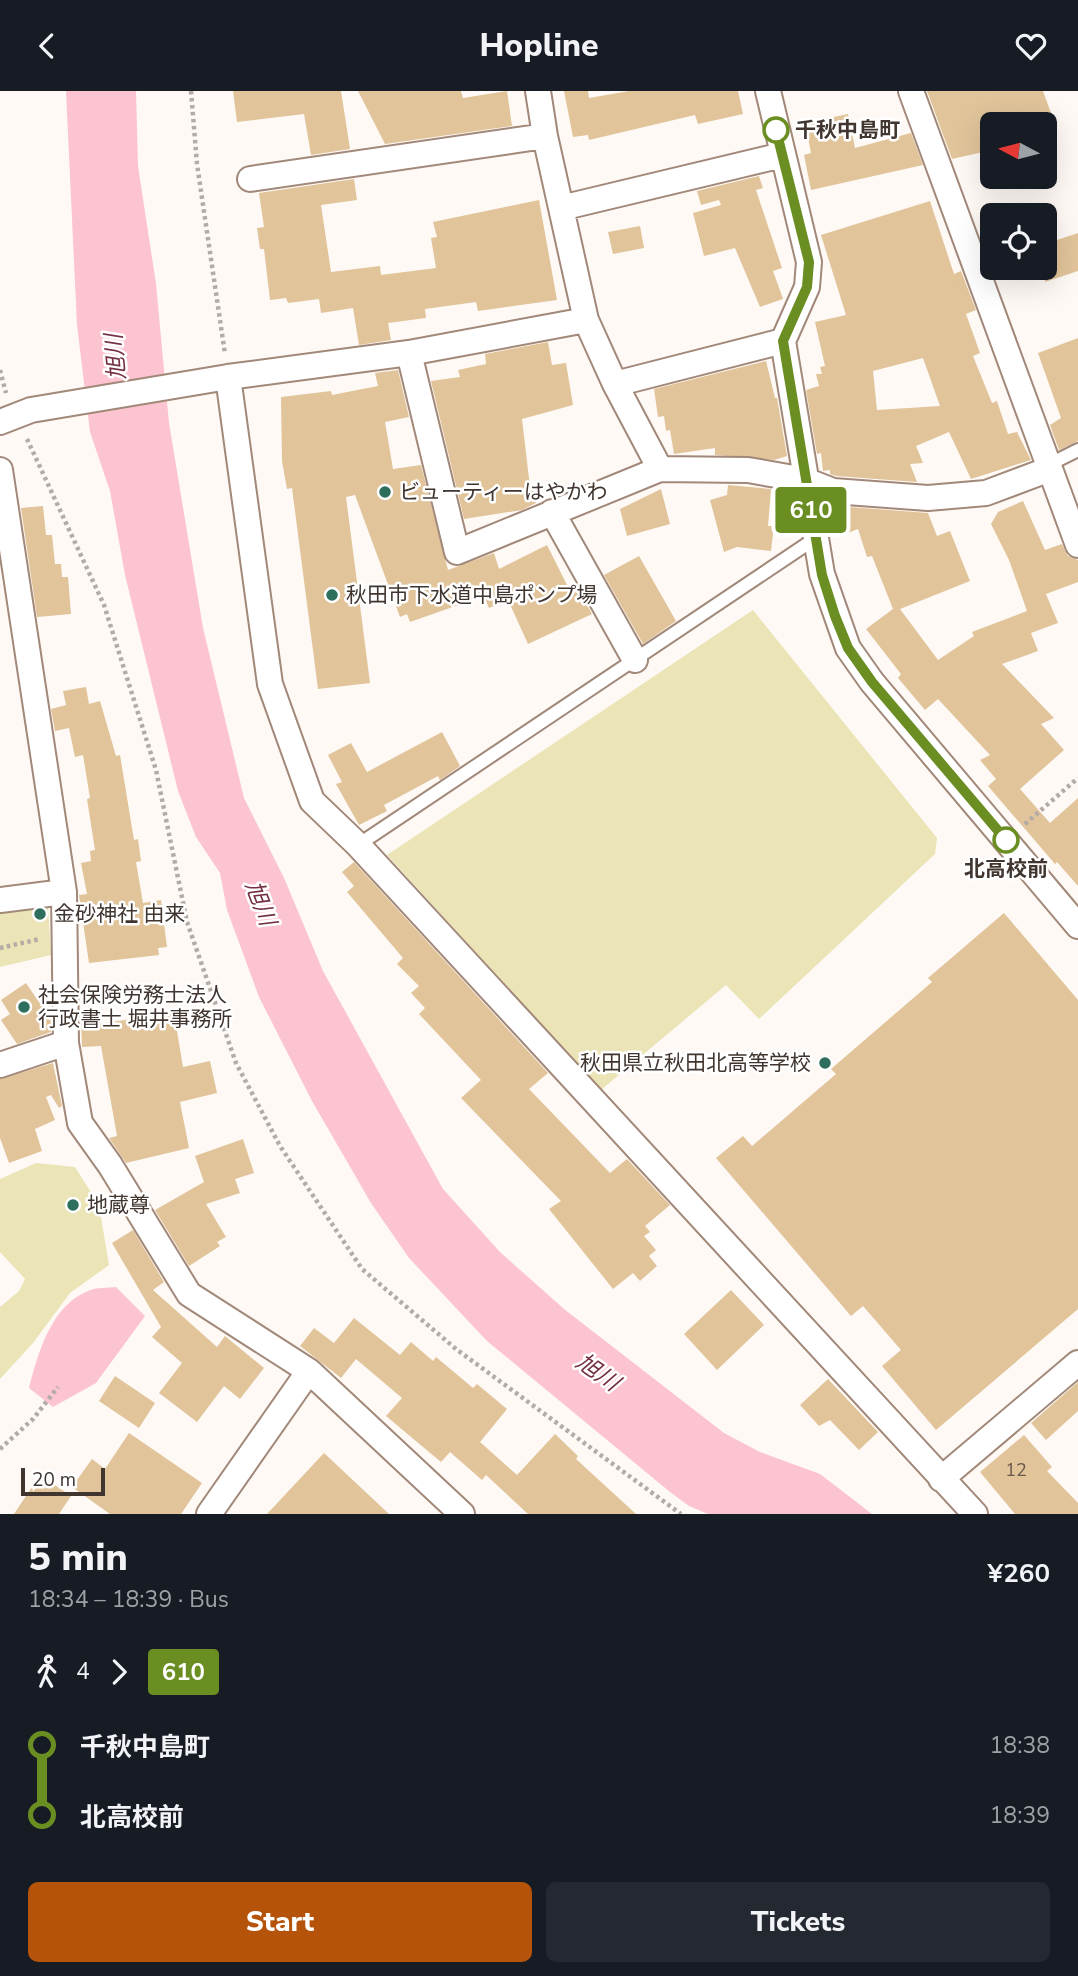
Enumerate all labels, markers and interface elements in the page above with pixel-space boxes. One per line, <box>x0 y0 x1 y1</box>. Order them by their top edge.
text: Hopline <box>479 24 599 67</box>
icon: back <box>28 27 66 65</box>
icon: heart <box>1012 27 1050 65</box>
north arrow <box>980 112 1057 189</box>
map controls <box>980 112 1057 280</box>
place label: 千秋中島町 <box>795 116 900 144</box>
marker: 千秋中島町 <box>763 117 789 143</box>
button: locate <box>980 203 1057 280</box>
water label: 旭川 <box>98 330 133 381</box>
place label: ビューティーはやかわ <box>399 478 608 506</box>
marker: ビューティーはやかわ <box>377 484 393 500</box>
line badge: 610 <box>771 487 851 533</box>
text: 610 <box>789 494 833 526</box>
place label: 秋田市下水道中島ポンプ場 <box>346 581 597 609</box>
marker: 秋田市下水道中島ポンプ場 <box>324 587 340 603</box>
marker: 北高校前 <box>993 827 1019 853</box>
place label: 北高校前 <box>964 855 1048 883</box>
water label: 旭川 <box>238 876 284 933</box>
place label: 金砂神社 由来 <box>54 900 185 928</box>
marker: 金砂神社 由来 <box>32 906 48 922</box>
place label: 社会保険労務士法人 行政書士 堀井事務所 <box>38 981 232 1033</box>
marker: 社会保険労務士法人 行政書士 堀井事務所 <box>16 999 32 1015</box>
place label: 秋田県立秋田北高等学校 <box>580 1049 811 1077</box>
marker: 秋田県立秋田北高等学校 <box>817 1055 833 1071</box>
place label: 地蔵尊 <box>87 1191 150 1219</box>
marker: 地蔵尊 <box>65 1197 81 1213</box>
water label: 旭川 <box>570 1347 628 1400</box>
house number: 12 <box>1005 1458 1027 1482</box>
scale bar <box>21 1465 105 1497</box>
text: 20 m <box>32 1467 76 1493</box>
text: 5 min <box>28 1532 128 1583</box>
text: ¥260 <box>988 1556 1050 1591</box>
text: 18:34 – 18:39 · Bus <box>28 1584 229 1615</box>
icon: walk <box>28 1653 66 1691</box>
icon: forward <box>100 1653 138 1691</box>
text: 4 <box>76 1656 90 1687</box>
text: 610 <box>162 1656 205 1688</box>
text: 千秋中島町 <box>80 1730 210 1765</box>
text: 18:38 <box>990 1730 1050 1761</box>
text: 北高校前 <box>80 1800 184 1835</box>
text: 18:39 <box>990 1800 1050 1831</box>
button: Start <box>28 1882 532 1962</box>
button: Tickets <box>546 1882 1050 1962</box>

